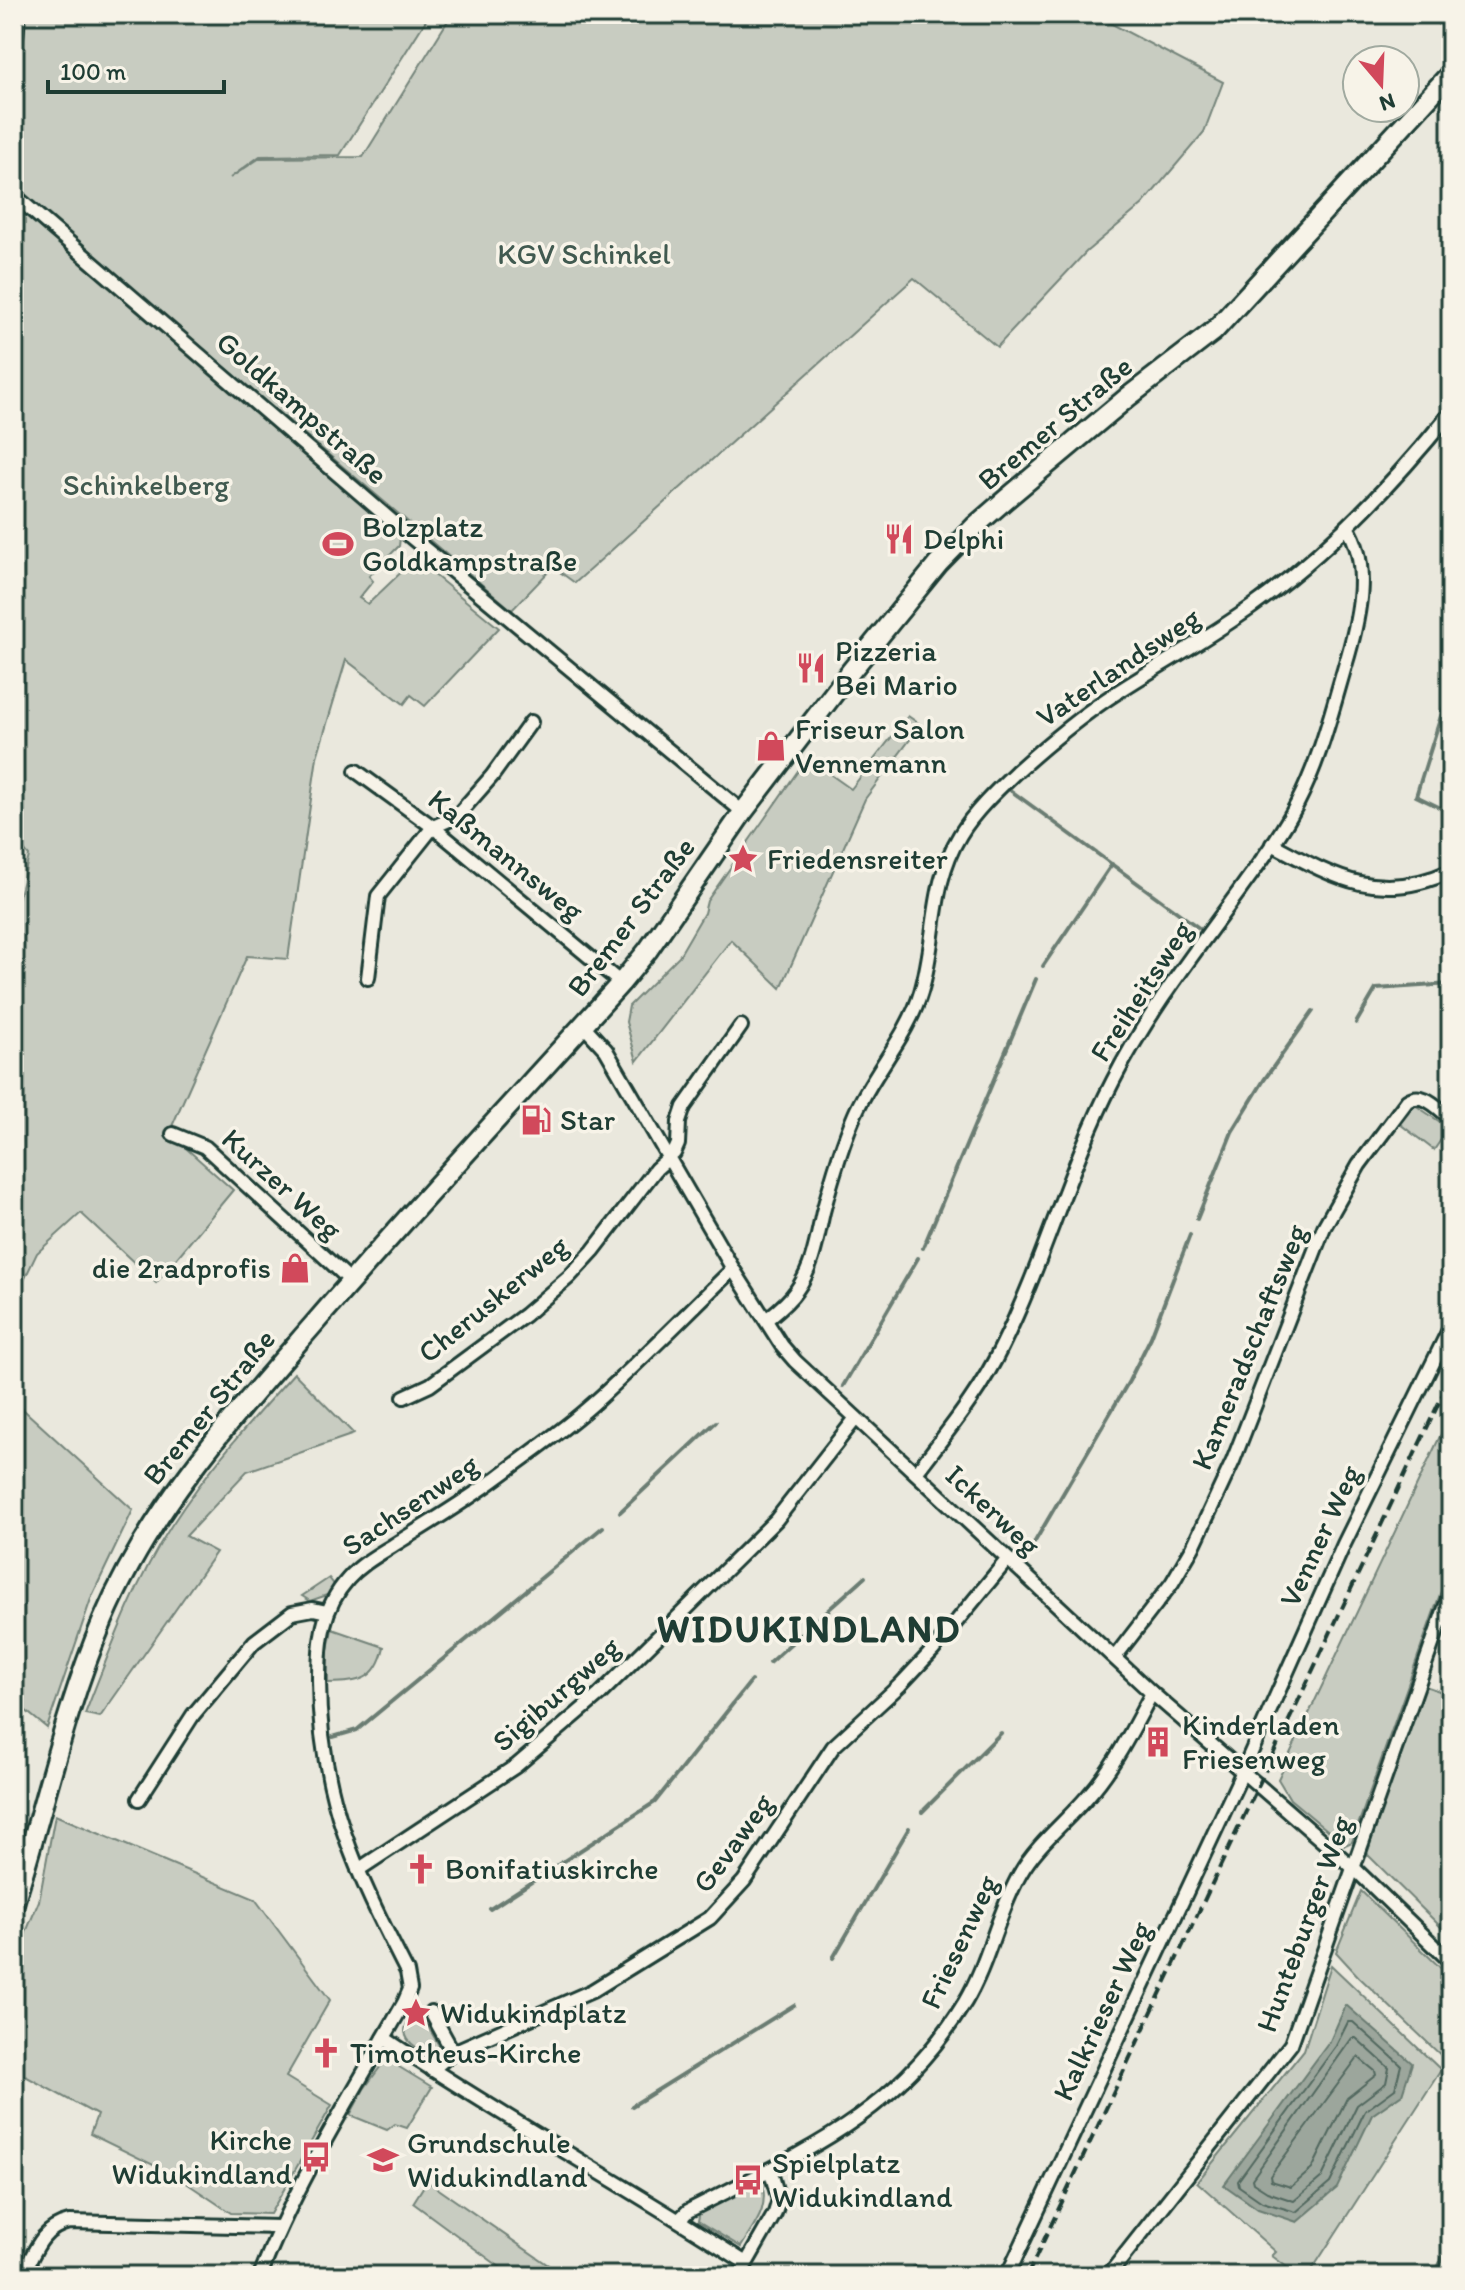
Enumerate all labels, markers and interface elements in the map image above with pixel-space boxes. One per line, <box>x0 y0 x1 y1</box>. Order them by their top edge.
scale bar <box>48 44 224 94</box>
north arrow <box>1341 44 1421 124</box>
text: 100 m <box>60 57 126 86</box>
text: N <box>1376 87 1399 118</box>
park label: KGV Schinkel <box>497 235 671 272</box>
street label: Goldkampstraße <box>209 323 396 492</box>
street label: Bremer Straße <box>970 347 1139 498</box>
park label: Schinkelberg <box>63 466 230 503</box>
place label: Bolzplatz Goldkampstraße <box>362 508 577 579</box>
place label: Delphi <box>923 520 1004 557</box>
restaurant icon: Delphi <box>882 522 916 556</box>
sports icon: Bolzplatz Goldkampstraße <box>321 527 355 561</box>
street label: Vaterlandsweg <box>1029 598 1207 735</box>
place label: Pizzeria Bei Mario <box>835 632 958 703</box>
restaurant icon: Pizzeria Bei Mario <box>794 651 828 685</box>
place label: Friseur Salon Vennemann <box>795 710 965 781</box>
shop icon: Friseur Salon Vennemann <box>754 729 788 763</box>
street label: Kaßmannsweg <box>421 781 592 929</box>
street label: Bremer Straße <box>559 830 703 1004</box>
place label: Friedensreiter <box>767 840 948 877</box>
place icon: Friedensreiter <box>726 842 760 876</box>
street label: Freiheitsweg <box>1081 913 1200 1068</box>
place label: Star <box>560 1101 616 1138</box>
fuel station icon: Star <box>519 1103 553 1137</box>
street label: Kurzer Weg <box>214 1120 351 1248</box>
street label: Kameradschaftsweg <box>1182 1218 1315 1475</box>
street label: Cheruskerweg <box>410 1226 576 1370</box>
place label: die 2radprofis <box>92 1249 271 1286</box>
shop icon: die 2radprofis <box>278 1251 312 1285</box>
street label: Bremer Straße <box>134 1321 283 1492</box>
street label: Sachsenweg <box>334 1445 486 1564</box>
street label: Ickerweg <box>938 1456 1049 1563</box>
street label: Venner Weg <box>1271 1458 1369 1613</box>
district label: WIDUKINDLAND <box>657 1606 961 1652</box>
street label: Sigiburgweg <box>484 1628 628 1759</box>
place label: Kinderladen Friesenweg <box>1182 1706 1339 1777</box>
building icon: Kinderladen Friesenweg <box>1141 1725 1175 1759</box>
street label: Gevaweg <box>684 1785 781 1900</box>
street label: Hunteburger Weg <box>1247 1810 1360 2037</box>
place label: Bonifatiuskirche <box>445 1850 658 1887</box>
church icon: Bonifatiuskirche <box>404 1852 438 1886</box>
street label: Friesenweg <box>911 1868 1006 2015</box>
street label: Kalkrieser Weg <box>1044 1915 1159 2106</box>
place label: Widukindplatz <box>440 1994 627 2031</box>
place icon: Widukindplatz <box>399 1996 433 2030</box>
place label: Timotheus-Kirche <box>350 2034 581 2071</box>
church icon: Timotheus-Kirche <box>309 2036 343 2070</box>
place label: Kirche Widukindland <box>112 2121 292 2192</box>
place label: Grundschule Widukindland <box>407 2124 588 2195</box>
bus stop icon: Kirche Widukindland <box>299 2140 333 2174</box>
school or university icon: Grundschule Widukindland <box>366 2143 400 2177</box>
place label: Spielplatz Widukindland <box>772 2144 953 2215</box>
bus stop icon: Spielplatz Widukindland <box>731 2163 765 2197</box>

